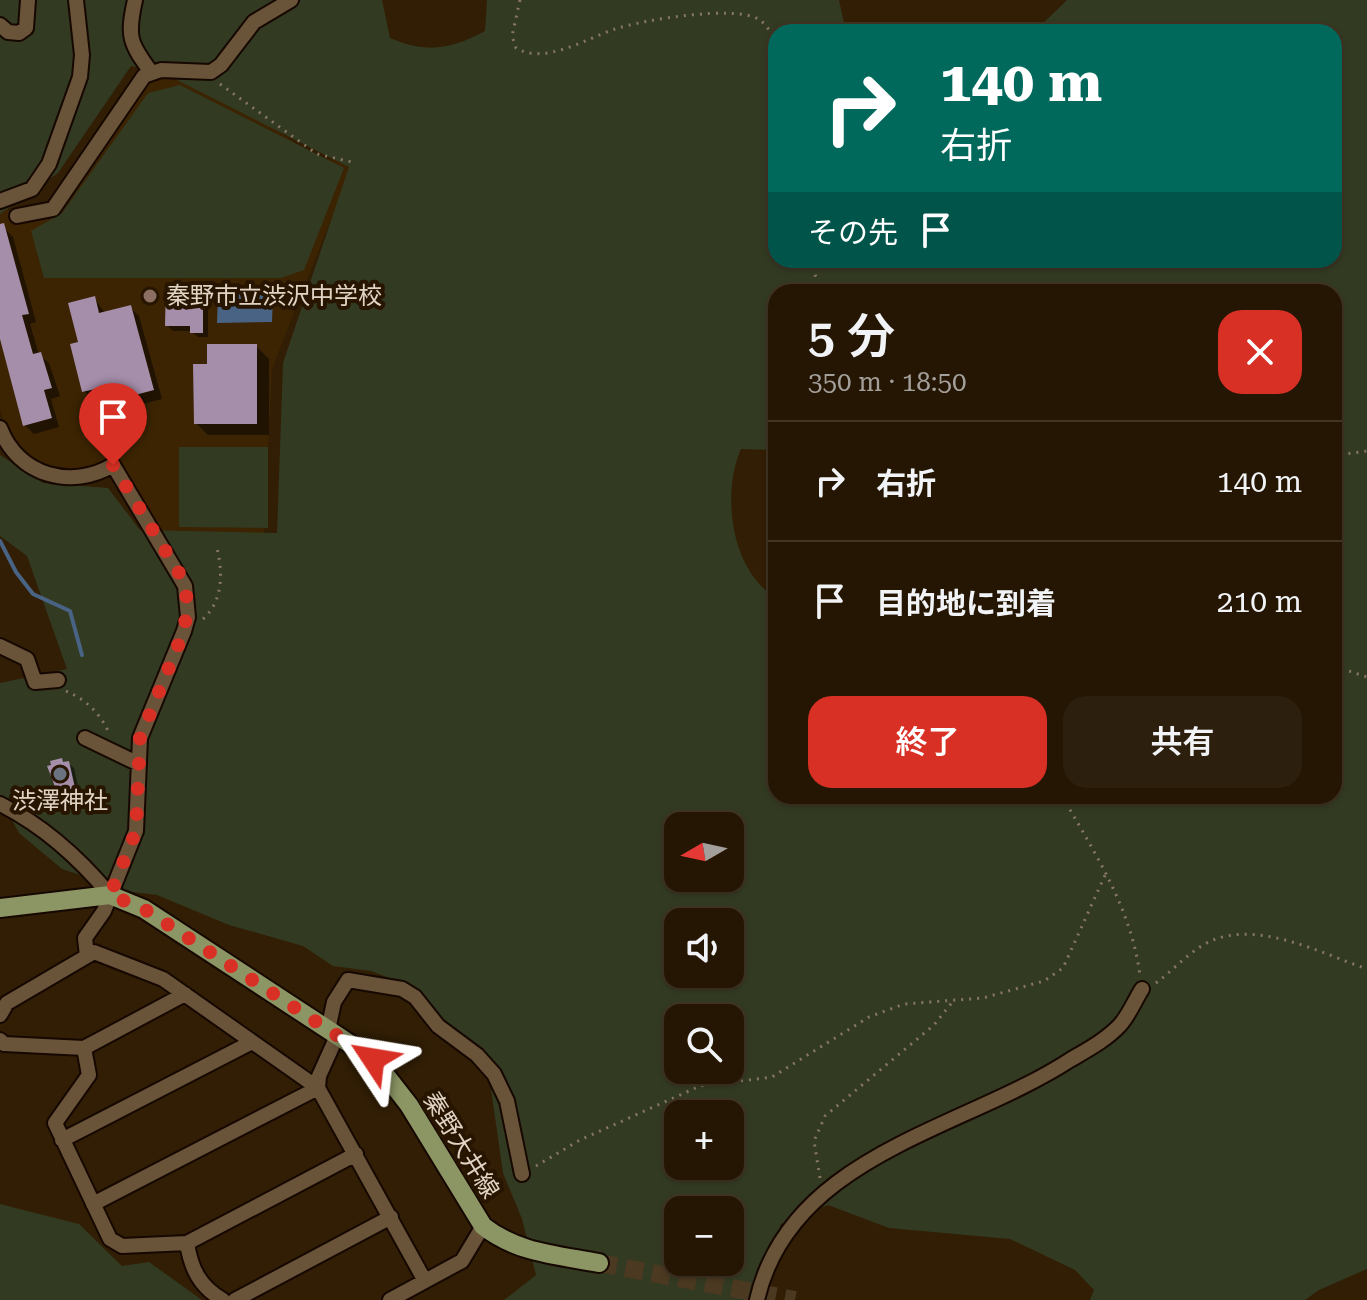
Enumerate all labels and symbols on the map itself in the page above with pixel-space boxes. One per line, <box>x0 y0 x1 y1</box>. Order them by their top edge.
place label: 秦野市立渋沢中学校 <box>166 282 382 310</box>
marker: 秦野市立渋沢中学校 <box>141 287 159 305</box>
pin <box>79 383 147 465</box>
marker: 渋澤神社 <box>51 765 69 783</box>
place label: 渋澤神社 <box>12 787 108 815</box>
north arrow <box>664 812 744 892</box>
position arrow <box>331 1017 415 1101</box>
street label: 秦野大井線 <box>417 1087 505 1203</box>

